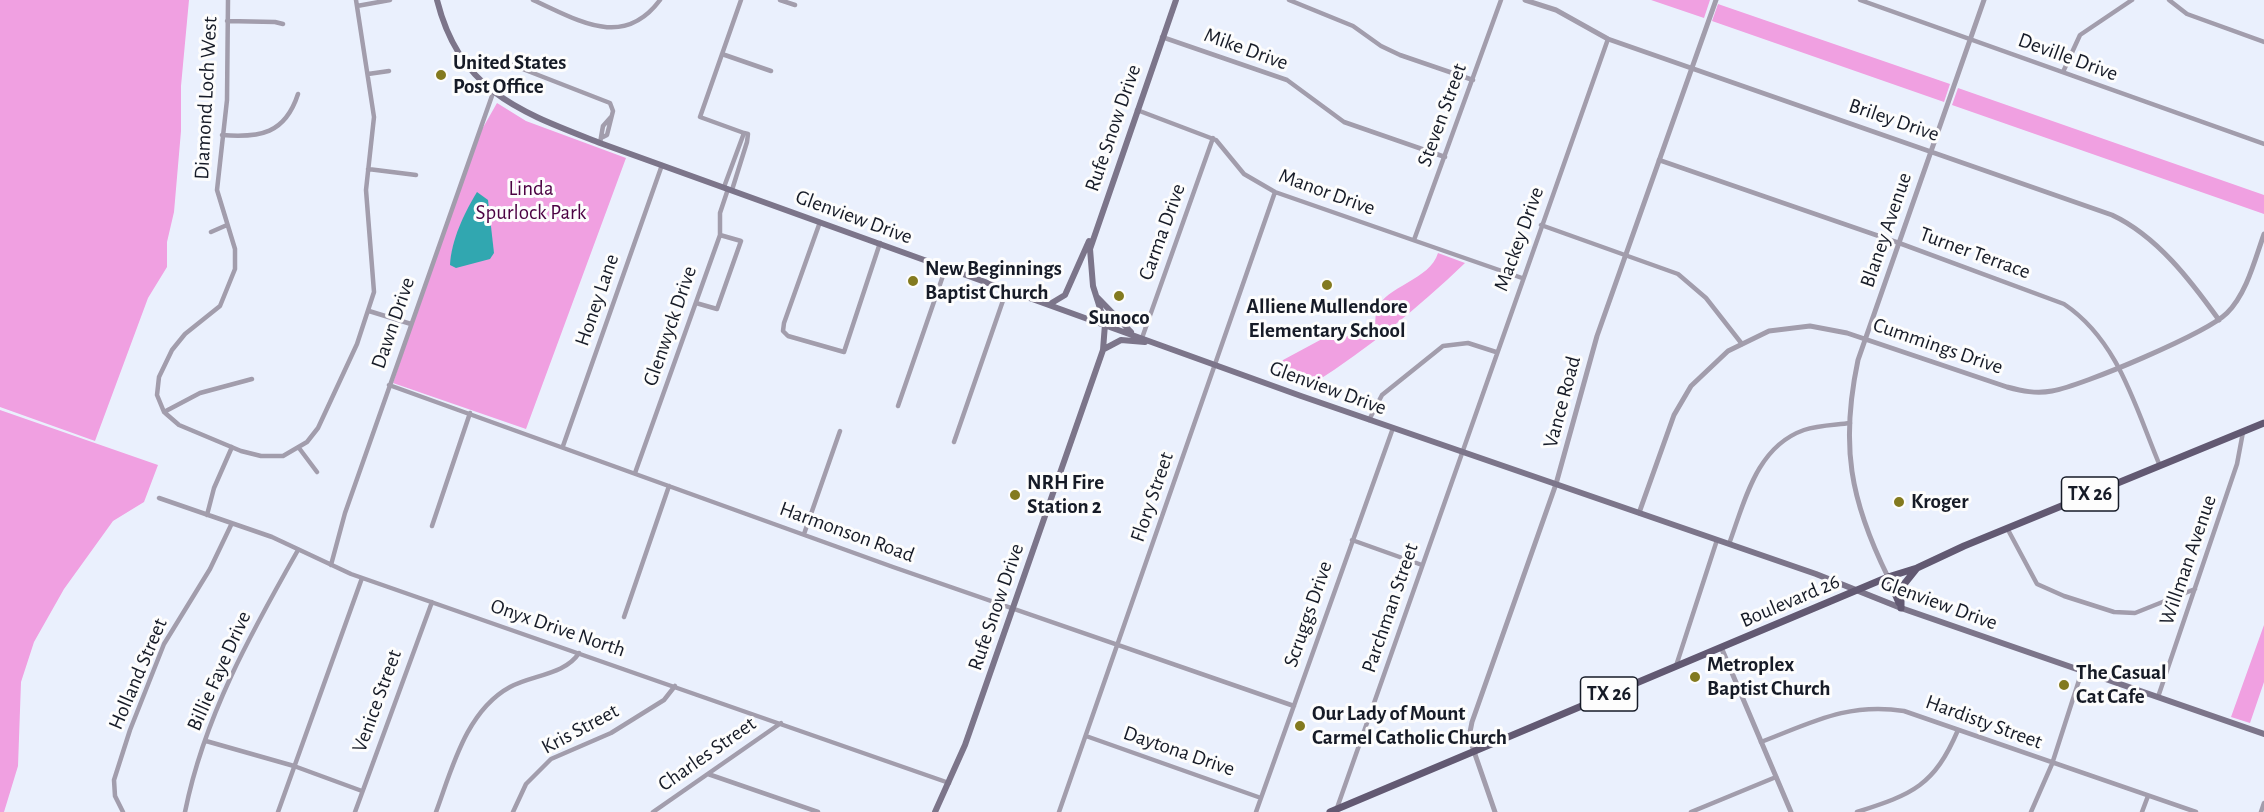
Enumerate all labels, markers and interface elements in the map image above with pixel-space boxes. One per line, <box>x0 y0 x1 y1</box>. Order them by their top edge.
street label: Diamond Loch West <box>189 16 223 180</box>
street label: Mike Drive <box>1200 22 1292 76</box>
street label: Deville Drive <box>2015 27 2121 87</box>
place label: United States Post Office <box>453 50 566 100</box>
street label: Steven Street <box>1412 60 1472 170</box>
street label: Rufe Snow Drive <box>1079 61 1147 195</box>
marker: United States Post Office <box>434 68 448 82</box>
street label: Briley Drive <box>1846 93 1942 147</box>
street label: Manor Drive <box>1275 163 1379 221</box>
street label: Blaney Avenue <box>1855 169 1917 291</box>
park label: Linda Spurlock Park <box>476 176 586 226</box>
street label: Carma Drive <box>1133 180 1191 284</box>
street label: Mackey Drive <box>1488 183 1550 295</box>
street label: Glenview Drive <box>792 184 916 250</box>
street label: Turner Terrace <box>1916 221 2034 285</box>
street label: Honey Lane <box>570 251 624 349</box>
place label: New Beginnings Baptist Church <box>925 256 1062 306</box>
street label: Glenwyck Drive <box>638 263 702 389</box>
street label: Dawn Drive <box>366 274 420 372</box>
marker: New Beginnings Baptist Church <box>906 274 920 288</box>
marker: Alliene Mullendore Elementary School <box>1320 278 1334 292</box>
marker: Sunoco <box>1112 289 1126 303</box>
place label: Alliene Mullendore Elementary School <box>1246 294 1408 344</box>
place label: Sunoco <box>1088 305 1150 331</box>
street label: Cummings Drive <box>1870 312 2006 380</box>
street label: Vance Road <box>1538 353 1586 451</box>
street label: Glenview Drive <box>1266 355 1390 421</box>
street label: Flory Street <box>1125 449 1179 545</box>
place label: NRH Fire Station 2 <box>1027 470 1104 520</box>
road number: TX 26 <box>2062 477 2118 511</box>
marker: NRH Fire Station 2 <box>1008 488 1022 502</box>
place label: Kroger <box>1911 489 1968 515</box>
street label: Willman Avenue <box>2154 492 2222 628</box>
marker: Kroger <box>1892 495 1906 509</box>
street label: Harmonson Road <box>776 496 918 568</box>
street label: Rufe Snow Drive <box>962 540 1030 674</box>
street label: Parchman Street <box>1356 540 1424 676</box>
street label: Scruggs Drive <box>1278 558 1338 670</box>
street label: Boulevard 26 <box>1737 569 1843 633</box>
street label: Glenview Drive <box>1877 570 2001 636</box>
street label: Onyx Drive North <box>487 593 629 663</box>
street label: Billie Faye Drive <box>181 607 257 735</box>
street label: Holland Street <box>103 614 173 734</box>
street label: Venice Street <box>347 646 407 756</box>
place label: Metroplex Baptist Church <box>1707 652 1831 702</box>
place label: The Casual Cat Cafe <box>2076 660 2167 710</box>
marker: Metroplex Baptist Church <box>1688 670 1702 684</box>
road number: TX 26 <box>1580 677 1638 711</box>
marker: The Casual Cat Cafe <box>2057 678 2071 692</box>
street label: Hardisty Street <box>1922 689 2046 755</box>
street label: Kris Street <box>537 698 623 760</box>
place label: Our Lady of Mount Carmel Catholic Church <box>1312 701 1507 751</box>
street label: Charles Street <box>653 711 761 797</box>
marker: Our Lady of Mount Carmel Catholic Church <box>1293 719 1307 733</box>
street label: Daytona Drive <box>1120 720 1238 782</box>

